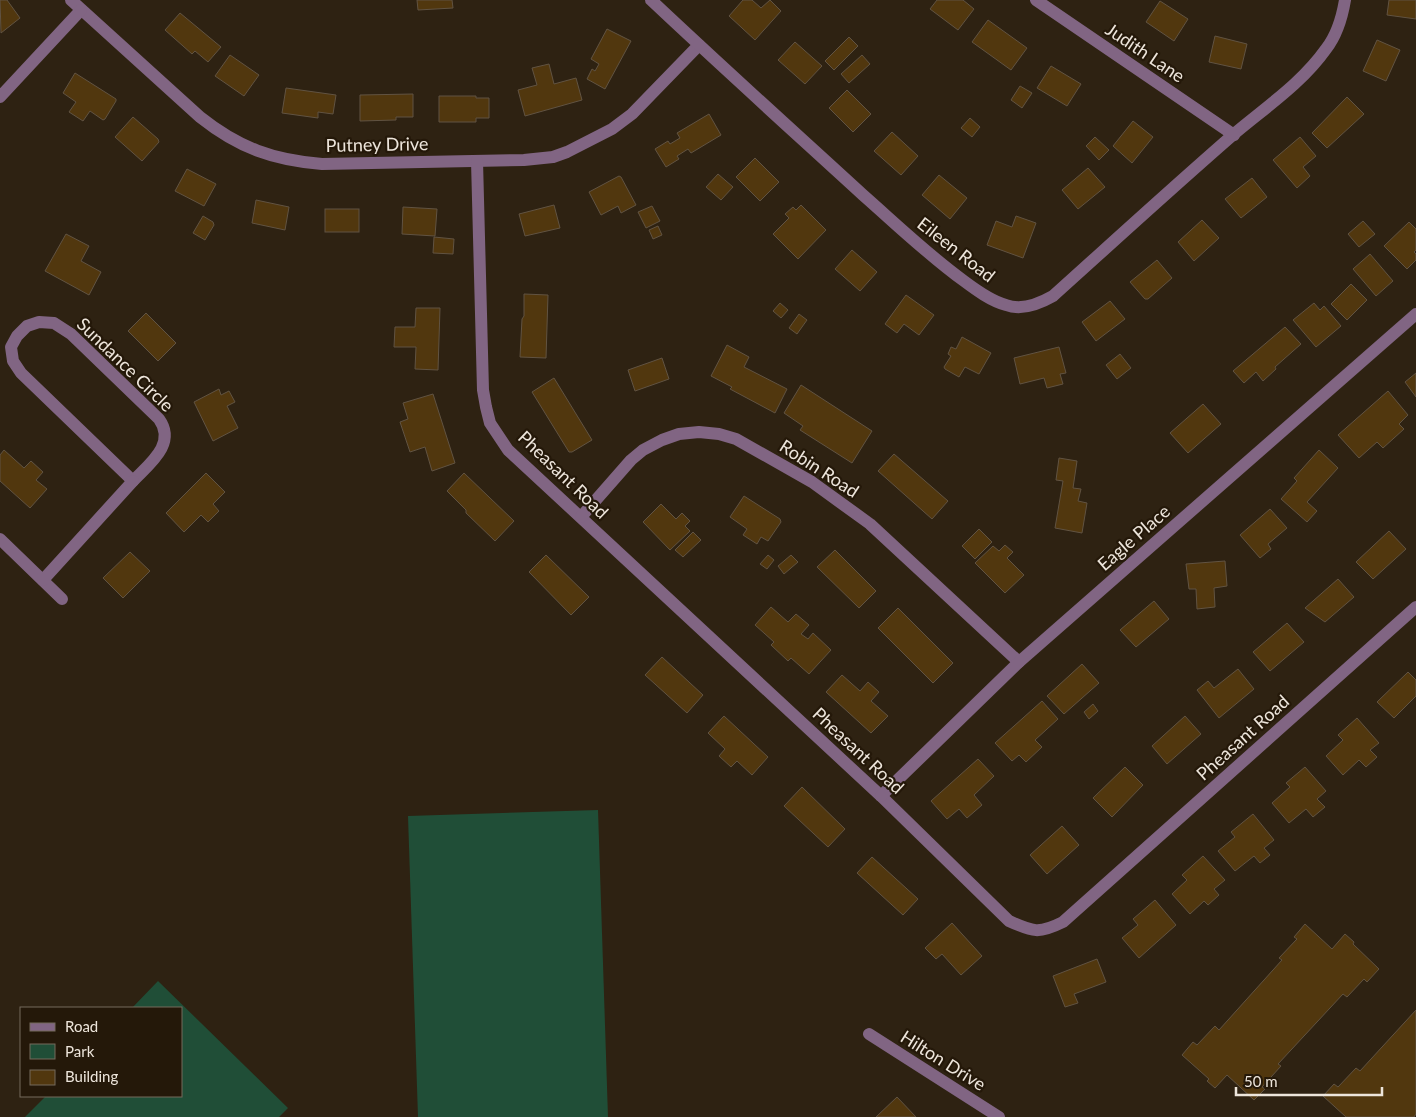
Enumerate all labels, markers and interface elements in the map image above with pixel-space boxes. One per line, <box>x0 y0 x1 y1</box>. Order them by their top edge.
street label: Judith Lane <box>1102 18 1189 87</box>
street label: Putney Drive <box>325 132 429 156</box>
street label: Eileen Road <box>913 212 1000 286</box>
street label: Sundance Circle <box>73 313 179 416</box>
street label: Pheasant Road <box>514 426 613 523</box>
street label: Robin Road <box>776 434 863 502</box>
street label: Eagle Place <box>1093 500 1174 575</box>
street label: Pheasant Road <box>1192 690 1293 785</box>
street label: Pheasant Road <box>808 702 909 798</box>
legend <box>20 1007 182 1097</box>
text: Road <box>65 1017 98 1035</box>
street label: Hilton Drive <box>897 1025 990 1095</box>
text: Park <box>65 1042 95 1060</box>
scale bar <box>1236 1064 1382 1096</box>
text: Building <box>65 1067 118 1085</box>
text: 50 m <box>1244 1072 1278 1090</box>

